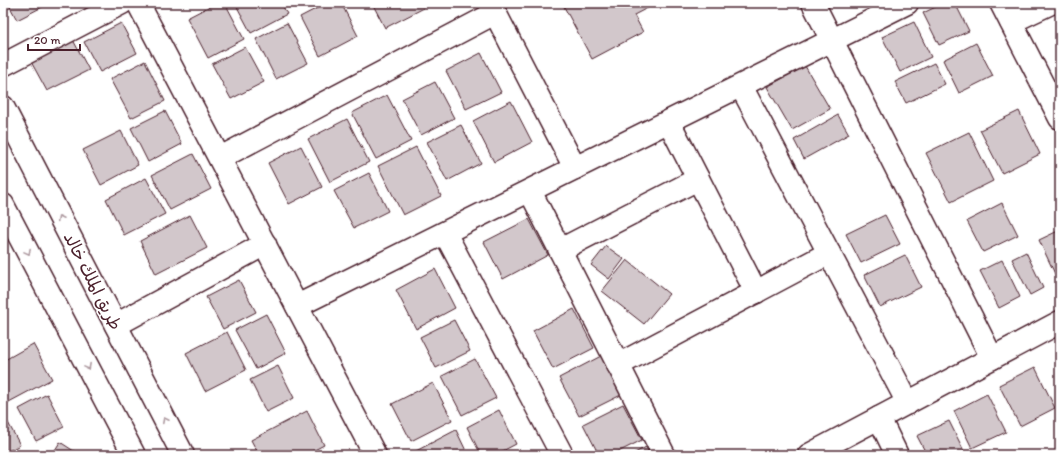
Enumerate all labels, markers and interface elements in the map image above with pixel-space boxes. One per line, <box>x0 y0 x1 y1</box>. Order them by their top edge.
scale bar <box>28 26 80 52</box>
text: 20 m <box>34 33 61 47</box>
one-way arrow <box>57 214 65 222</box>
street label: طريق الملك خالد <box>60 229 126 333</box>
one-way arrow <box>23 248 30 255</box>
one-way arrow <box>83 363 91 370</box>
one-way arrow <box>162 417 169 425</box>

